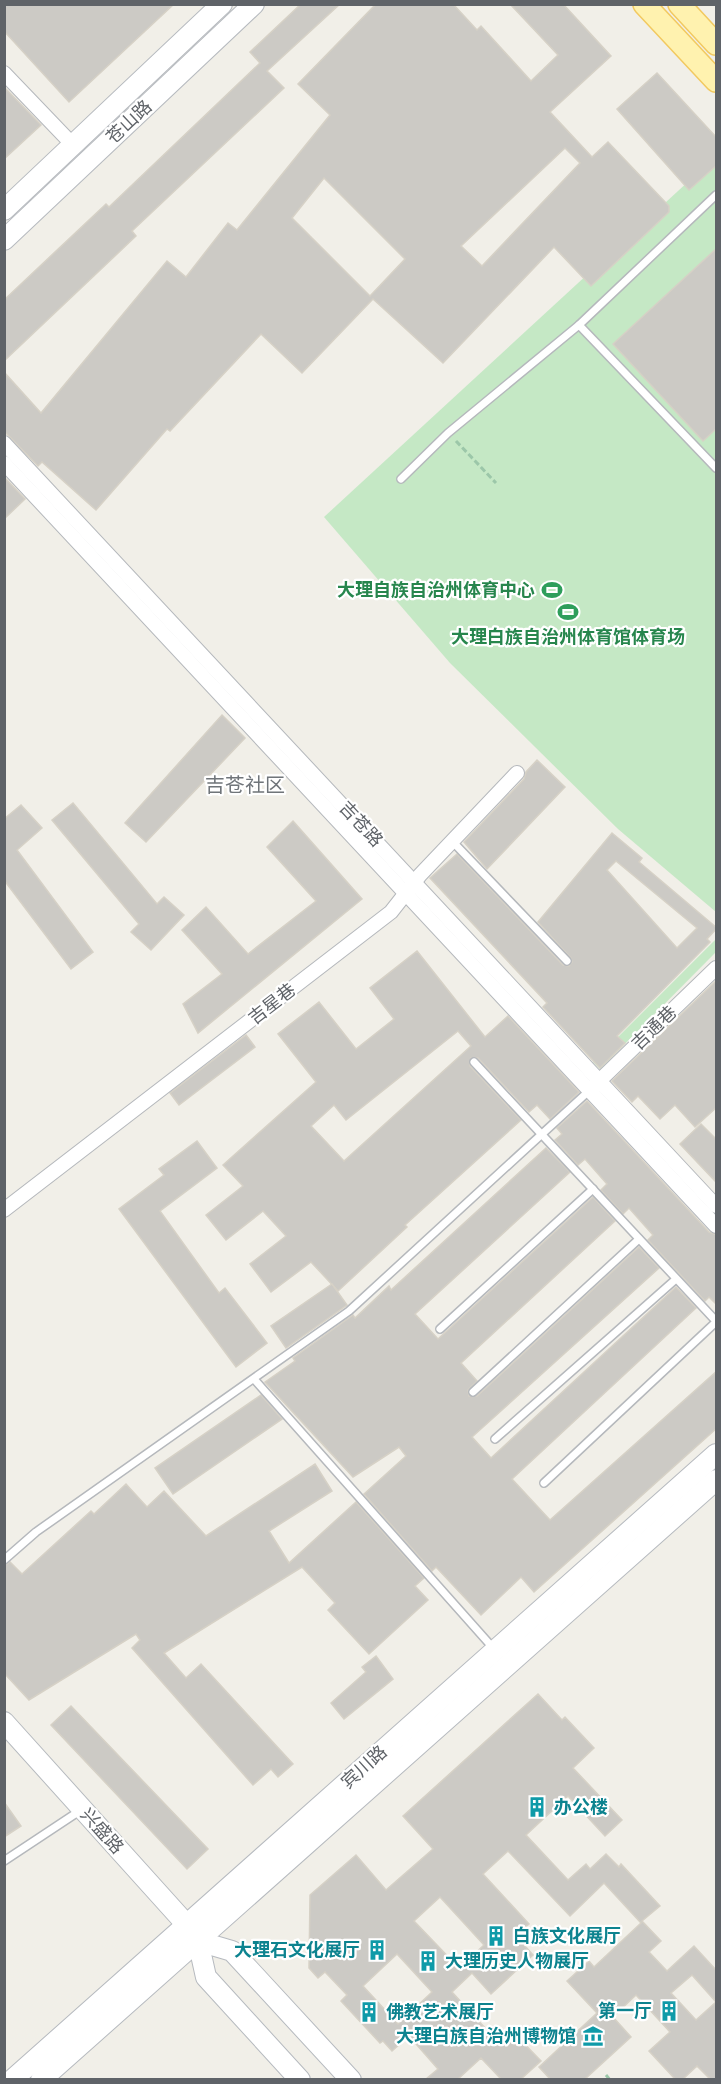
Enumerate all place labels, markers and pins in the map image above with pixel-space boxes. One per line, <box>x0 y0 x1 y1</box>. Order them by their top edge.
place label: 大理自族自治州体育中心 <box>337 578 535 600</box>
sports icon: 大理自族自治州体育中心 <box>540 578 564 602</box>
sports icon: 大理白族自治州体育馆体育场 <box>556 600 580 624</box>
place label: 大理白族自治州体育馆体育场 <box>451 625 685 647</box>
building icon: 办公楼 <box>525 1795 549 1819</box>
place label: 办公楼 <box>554 1795 608 1817</box>
building icon: 白族文化展厅 <box>484 1924 508 1948</box>
place label: 白族文化展厅 <box>513 1924 621 1946</box>
place label: 大理石文化展厅 <box>234 1938 360 1960</box>
building icon: 大理石文化展厅 <box>365 1938 389 1962</box>
building icon: 大理历史人物展厅 <box>416 1949 440 1973</box>
place label: 大理历史人物展厅 <box>445 1949 589 1971</box>
place label: 第一厅 <box>598 1999 652 2021</box>
building icon: 第一厅 <box>657 1999 681 2023</box>
building icon: 佛教艺术展厅 <box>357 2000 381 2024</box>
place label: 佛教艺术展厅 <box>386 2000 494 2022</box>
place label: 大理白族自治州博物馆 <box>396 2024 576 2046</box>
museum icon: 大理白族自治州博物馆 <box>581 2024 605 2048</box>

